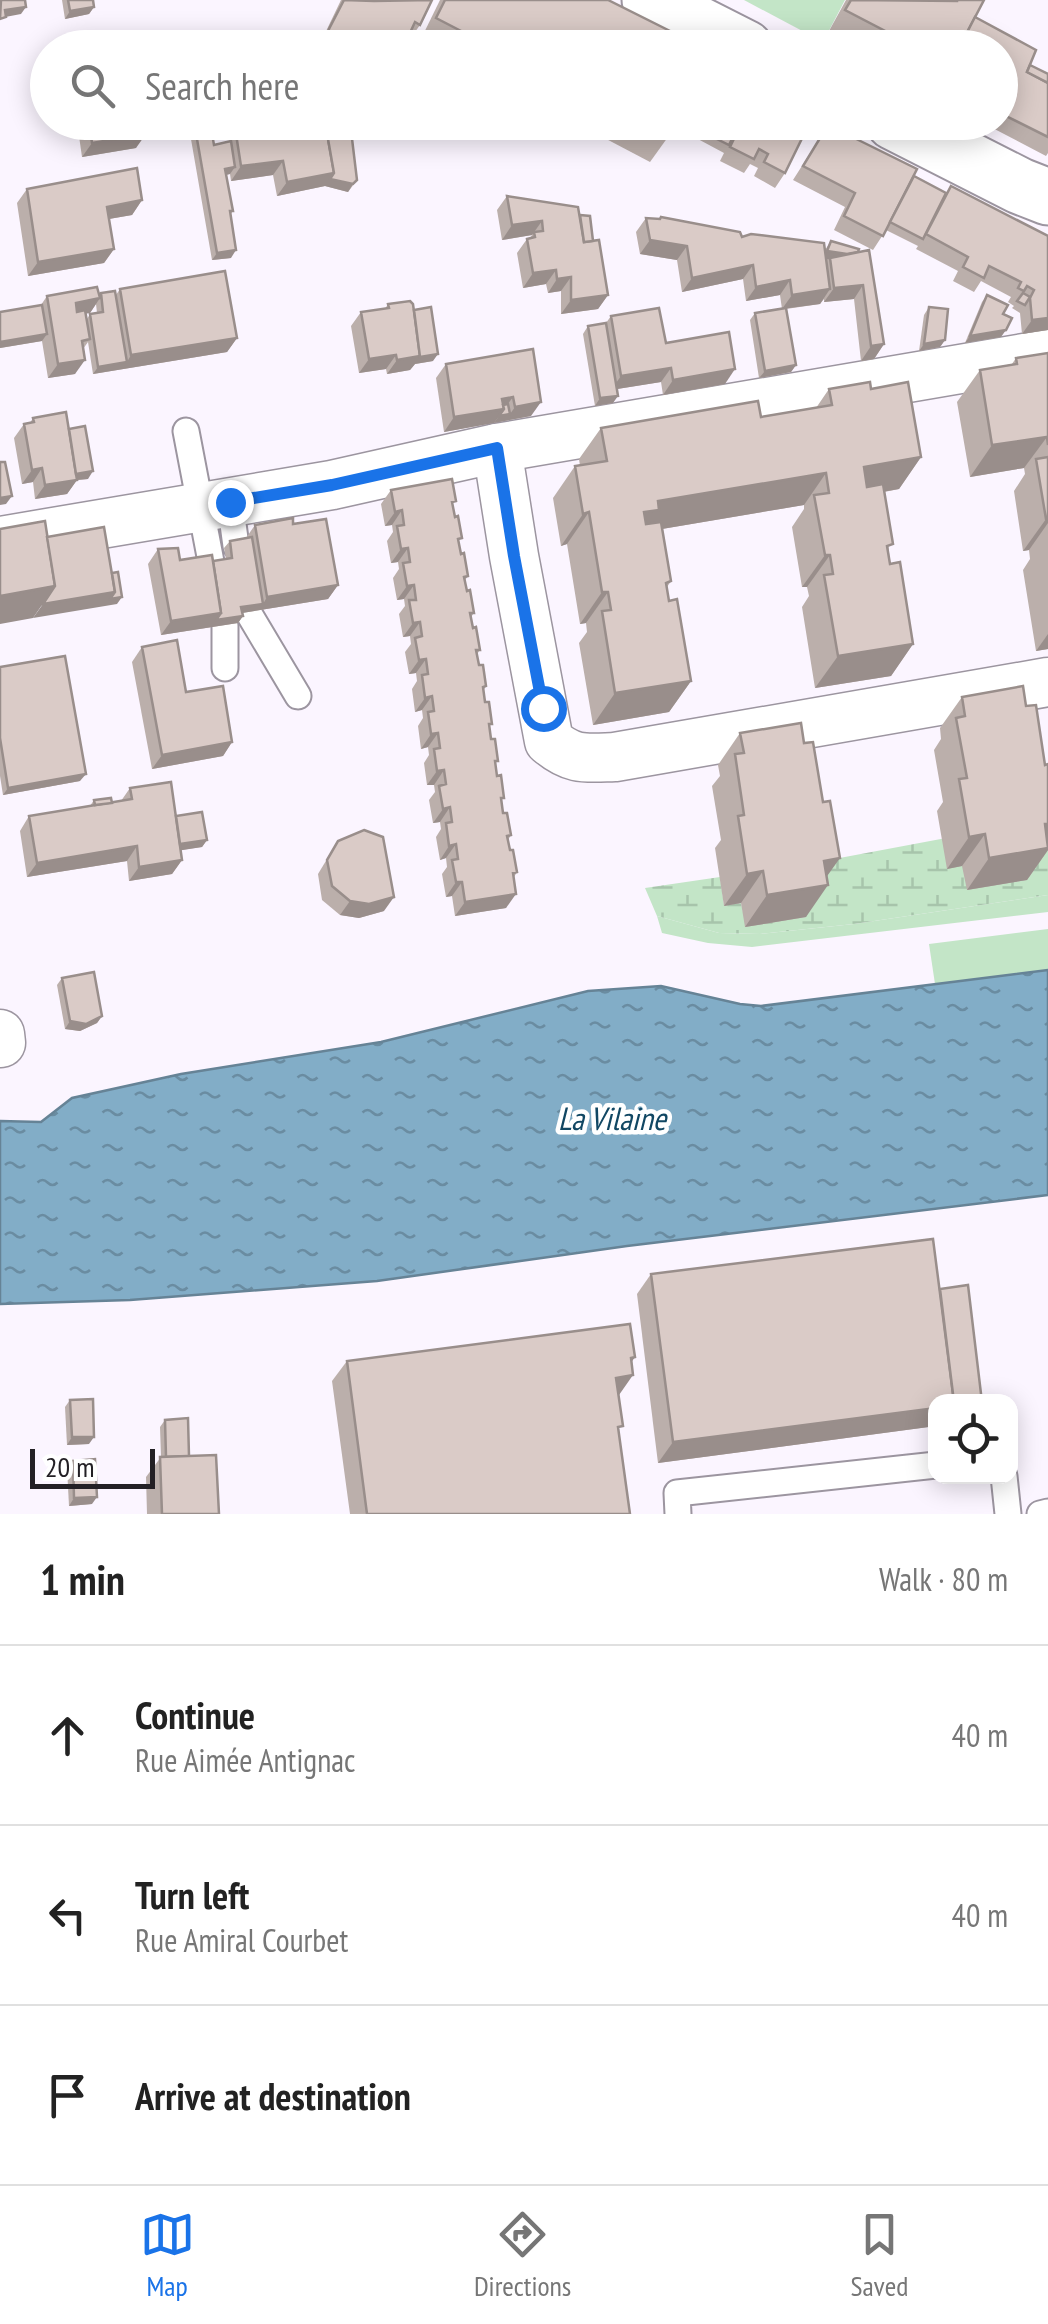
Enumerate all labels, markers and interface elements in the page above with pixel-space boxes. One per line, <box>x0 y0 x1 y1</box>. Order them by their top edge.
search box <box>30 30 1018 140</box>
icon: search <box>65 58 120 113</box>
text: Search here <box>145 61 299 110</box>
route end <box>208 480 254 526</box>
route start <box>521 686 567 732</box>
water label: La Vilaine <box>558 1097 668 1139</box>
map controls <box>928 1394 1018 1484</box>
button: locate <box>928 1394 1018 1484</box>
scale bar <box>30 1444 155 1488</box>
text: 20 m <box>45 1448 94 1485</box>
text: 1 min <box>40 1552 125 1607</box>
text: Walk · 80 m <box>879 1558 1008 1600</box>
text: Continue <box>135 1690 255 1739</box>
icon: ahead <box>40 1708 95 1763</box>
text: 40 m <box>952 1714 1008 1756</box>
text: Rue Aimée Antignac <box>135 1739 355 1781</box>
text: Turn left <box>135 1870 249 1919</box>
icon: left <box>40 1888 95 1943</box>
text: 40 m <box>952 1894 1008 1936</box>
text: Rue Amiral Courbet <box>135 1919 348 1961</box>
icon: arrive <box>40 2068 95 2123</box>
text: Arrive at destination <box>135 2071 411 2120</box>
tab: Map <box>140 2207 195 2304</box>
tab: Directions <box>474 2207 571 2304</box>
tab: Saved <box>851 2207 908 2304</box>

